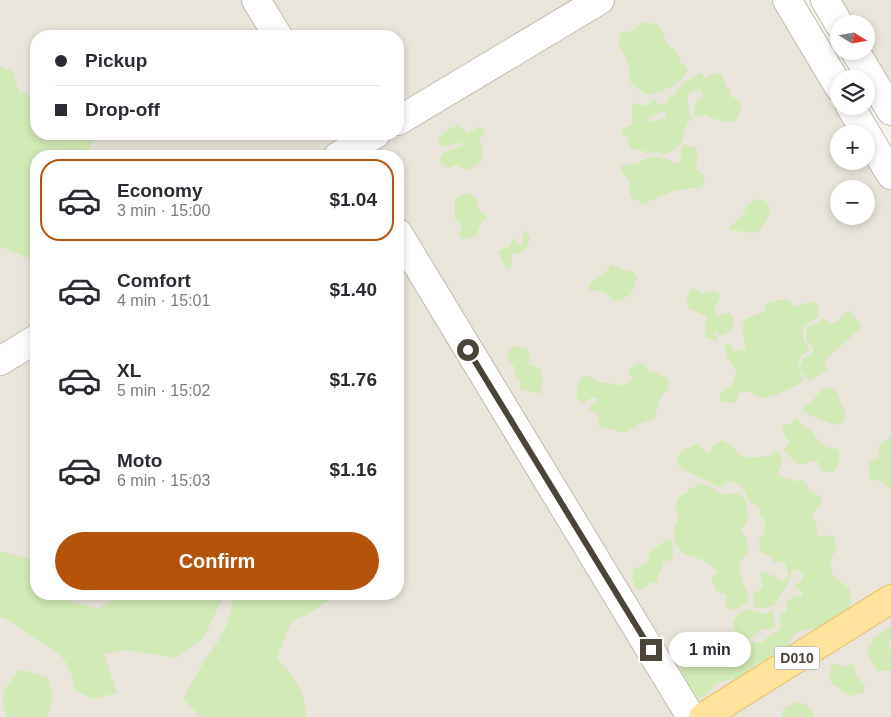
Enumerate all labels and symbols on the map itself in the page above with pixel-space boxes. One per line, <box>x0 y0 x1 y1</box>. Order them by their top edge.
north arrow <box>830 15 875 60</box>
route start <box>457 339 479 361</box>
callout: 1 min <box>668 632 751 668</box>
route end <box>640 639 662 661</box>
road number: D010 <box>774 646 820 670</box>

